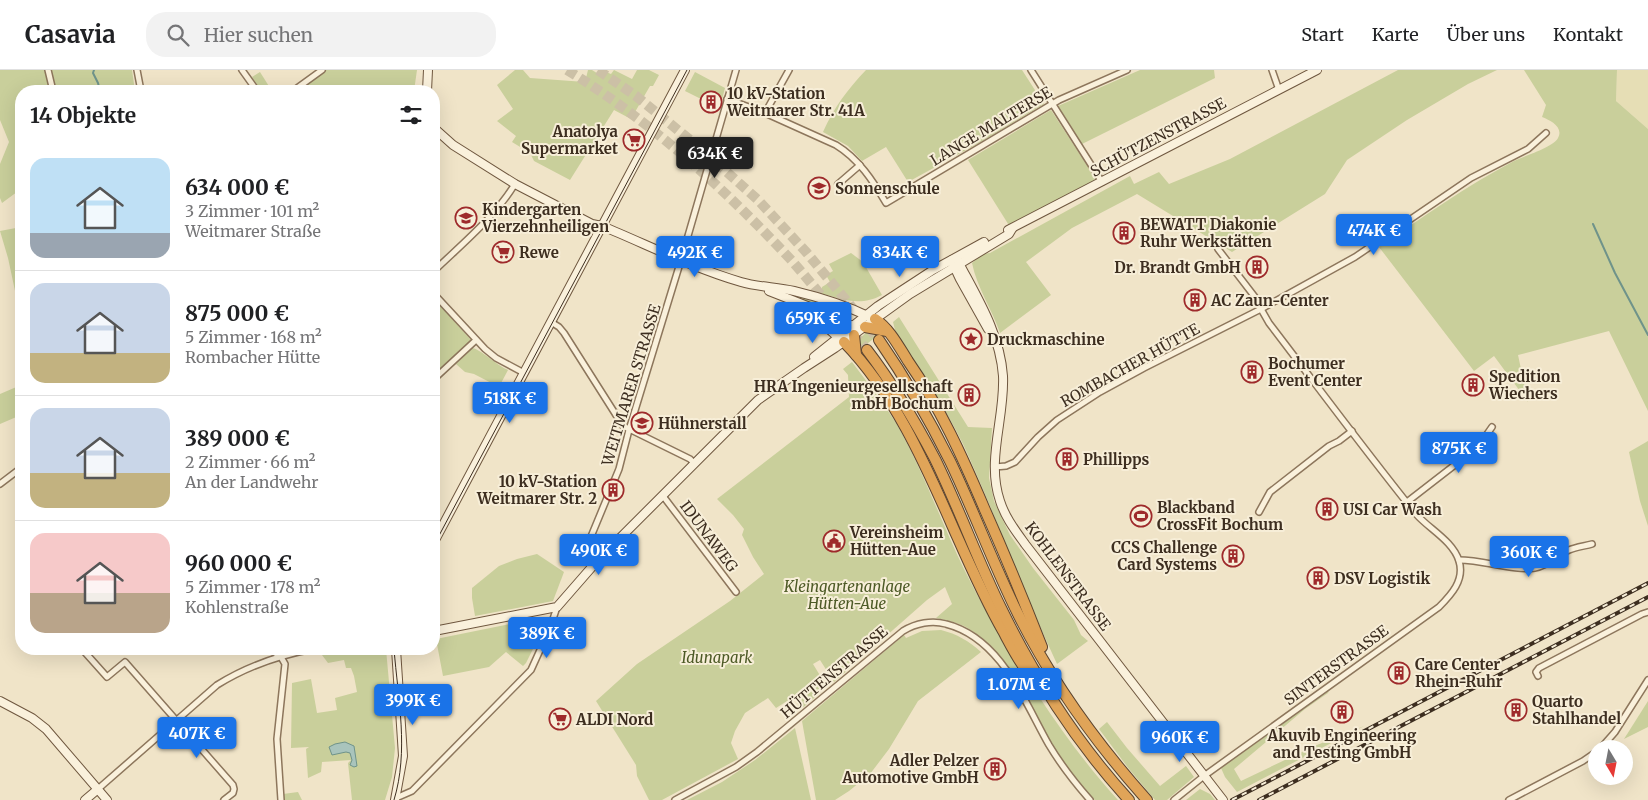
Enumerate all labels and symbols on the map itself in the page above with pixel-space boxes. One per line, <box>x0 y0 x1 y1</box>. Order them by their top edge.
street label: LANGE MALTERSE <box>927 82 1056 170</box>
place label: 10 kV-Station Weitmarer Str. 41A <box>726 84 865 120</box>
building icon: 10 kV-Station Weitmarer Str. 41A <box>699 90 723 114</box>
street label: SCHÜTZENSTRASSE <box>1086 92 1230 181</box>
place label: Anatolya Supermarket <box>521 122 619 158</box>
supermarket icon: Anatolya Supermarket <box>622 128 646 152</box>
pin: 634K € <box>674 136 756 179</box>
school or university icon: Sonnenschule <box>807 176 831 200</box>
place label: Sonnenschule <box>835 179 940 198</box>
place label: Kindergarten Vierzehnheiligen <box>481 200 609 236</box>
school or university icon: Kindergarten Vierzehnheiligen <box>454 206 478 230</box>
pin: 474K € <box>1333 214 1415 256</box>
place label: BEWATT Diakonie Ruhr Werkstätten <box>1140 215 1276 251</box>
building icon: BEWATT Diakonie Ruhr Werkstätten <box>1112 221 1136 245</box>
pin: 492K € <box>654 236 736 278</box>
pin: 834K € <box>859 236 941 278</box>
supermarket icon: Rewe <box>491 240 515 264</box>
place label: Rewe <box>519 243 559 262</box>
building icon: Dr. Brandt GmbH <box>1245 255 1269 279</box>
place label: Dr. Brandt GmbH <box>1114 258 1241 277</box>
building icon: AC Zaun-Center <box>1183 288 1207 312</box>
place label: AC Zaun-Center <box>1210 291 1329 310</box>
street label: WEITMARER STRASSE <box>597 301 665 469</box>
pin: 659K € <box>772 302 854 344</box>
street label: ROMBACHER HÜTTE <box>1057 318 1203 411</box>
place icon: Druckmaschine <box>959 327 983 351</box>
place label: Druckmaschine <box>987 330 1105 349</box>
place label: Bochumer Event Center <box>1268 354 1362 390</box>
building icon: Bochumer Event Center <box>1240 360 1264 384</box>
place label: Spedition Wiechers <box>1488 367 1560 403</box>
building icon: Spedition Wiechers <box>1461 373 1485 397</box>
place label: HRA Ingenieurgesellschaft mbH Bochum <box>754 377 953 413</box>
pin: 518K € <box>469 382 551 424</box>
building icon: HRA Ingenieurgesellschaft mbH Bochum <box>957 383 981 407</box>
school or university icon: Hühnerstall <box>630 411 654 435</box>
place label: Hühnerstall <box>658 414 747 433</box>
pin: 875K € <box>1418 432 1500 474</box>
building icon: Phillipps <box>1055 447 1079 471</box>
place label: Phillipps <box>1083 450 1149 469</box>
place label: 10 kV-Station Weitmarer Str. 2 <box>476 472 597 508</box>
building icon: 10 kV-Station Weitmarer Str. 2 <box>601 478 625 502</box>
street label: IDUNAWEG <box>676 497 742 575</box>
building icon: USI Car Wash <box>1315 497 1339 521</box>
place label: Blackband CrossFit Bochum <box>1157 498 1283 534</box>
place label: USI Car Wash <box>1343 500 1442 519</box>
sports icon: Blackband CrossFit Bochum <box>1129 504 1153 528</box>
street label: KOHLENSTRASSE <box>1021 518 1115 634</box>
place label: Vereinsheim Hütten-Aue <box>849 523 943 559</box>
public building icon: Vereinsheim Hütten-Aue <box>822 529 846 553</box>
pin: 490K € <box>558 534 640 576</box>
pin: 360K € <box>1488 536 1570 578</box>
place label: CCS Challenge Card Systems <box>1111 538 1217 574</box>
building icon: CCS Challenge Card Systems <box>1221 544 1245 568</box>
building icon: DSV Logistik <box>1306 566 1330 590</box>
place label: DSV Logistik <box>1334 569 1430 588</box>
park label: Kleingartenanlage Hütten-Aue <box>783 577 910 613</box>
pin: 389K € <box>506 616 588 659</box>
street label: SINTERSTRASSE <box>1280 620 1392 709</box>
street label: HÜTTENSTRASSE <box>776 621 892 722</box>
park label: Idunapark <box>681 648 753 667</box>
place label: Care Center Rhein-Ruhr <box>1415 655 1503 691</box>
building icon: Care Center Rhein-Ruhr <box>1387 661 1411 685</box>
pin: 1.07M € <box>973 668 1065 710</box>
pin: 399K € <box>372 684 454 726</box>
place label: Quarto Stahlhandel <box>1532 692 1621 728</box>
building icon: Quarto Stahlhandel <box>1504 698 1528 722</box>
building icon: Akuvib Engineering and Testing GmbH <box>1330 700 1354 724</box>
supermarket icon: ALDI Nord <box>548 707 572 731</box>
place label: ALDI Nord <box>575 710 653 729</box>
pin: 407K € <box>156 716 238 759</box>
pin: 960K € <box>1139 720 1221 763</box>
place label: Akuvib Engineering and Testing GmbH <box>1266 726 1417 762</box>
north arrow <box>1588 740 1632 785</box>
place label: Adler Pelzer Automotive GmbH <box>841 751 979 787</box>
building icon: Adler Pelzer Automotive GmbH <box>983 757 1007 781</box>

